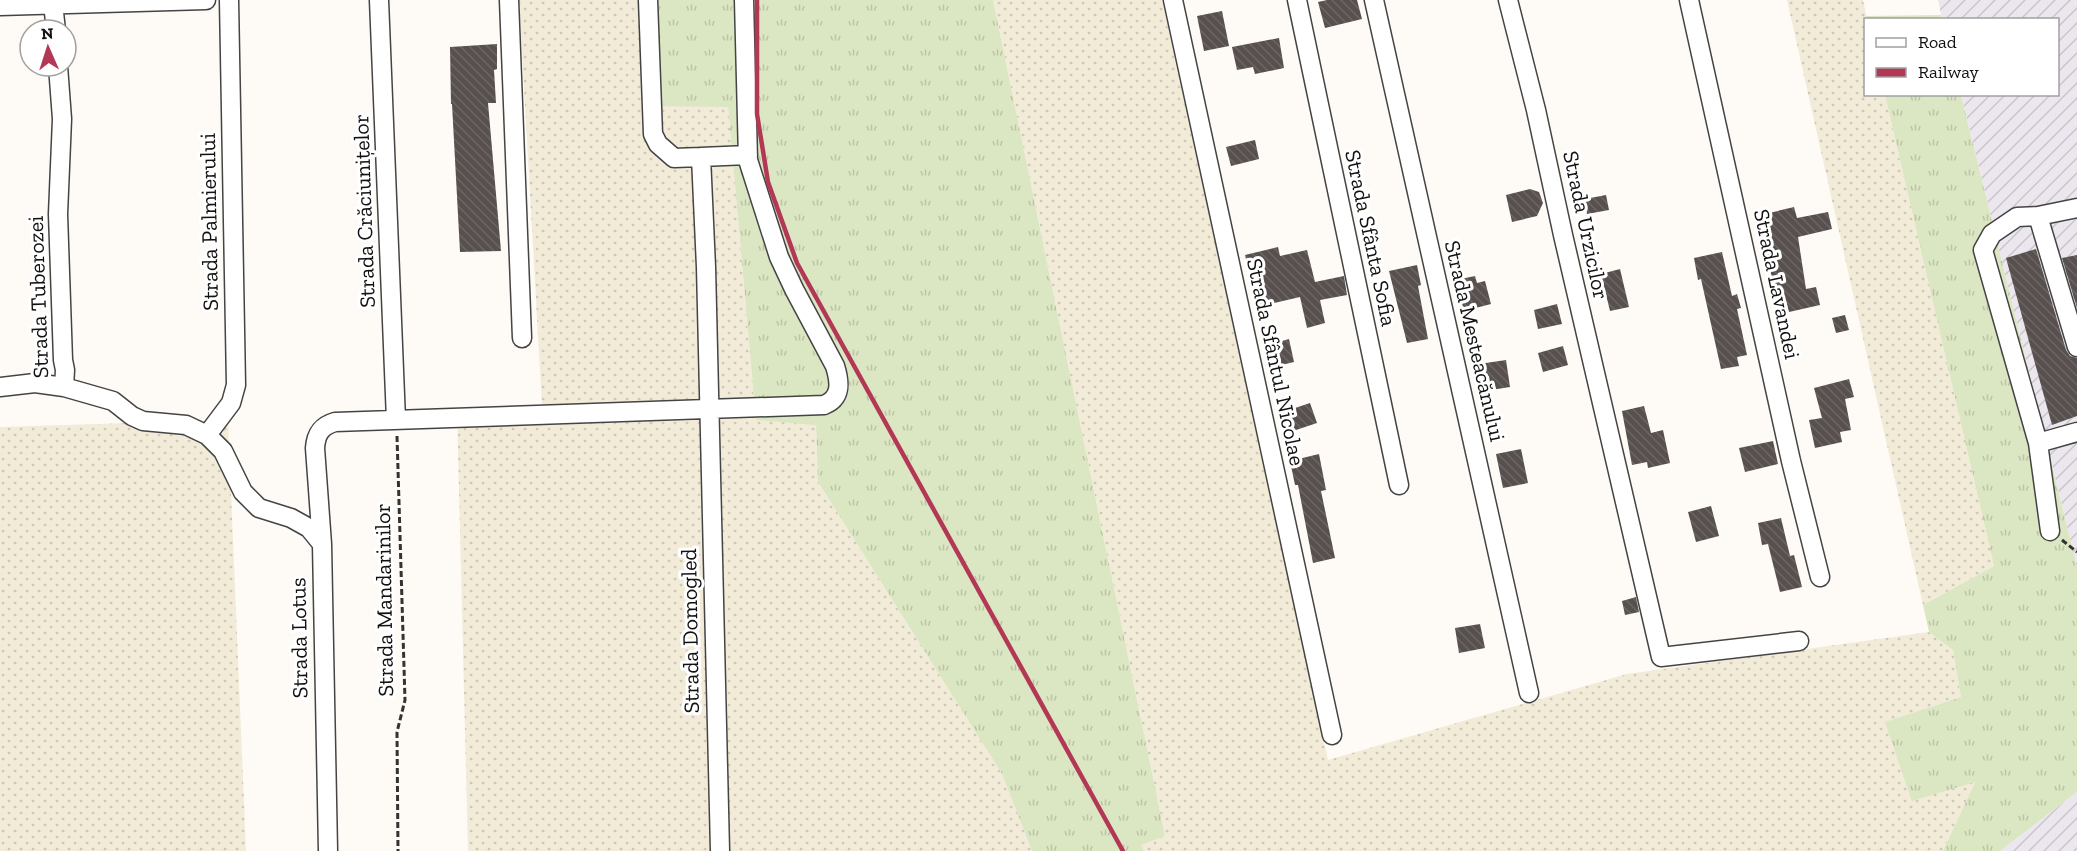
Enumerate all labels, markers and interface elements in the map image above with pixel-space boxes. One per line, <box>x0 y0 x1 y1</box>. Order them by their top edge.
north arrow <box>18 18 78 78</box>
legend <box>1864 18 2059 96</box>
text: N <box>41 24 54 43</box>
text: Road <box>1918 31 1957 53</box>
text: Railway <box>1918 61 1980 83</box>
street label: Strada Crăciunițelor <box>347 114 381 308</box>
street label: Strada Palmierului <box>194 133 224 311</box>
street label: Strada Sfânta Sofia <box>1339 147 1403 329</box>
street label: Strada Urzicilor <box>1557 148 1615 302</box>
street label: Strada Lavandei <box>1748 207 1806 361</box>
street label: Strada Tuberozei <box>22 215 54 379</box>
street label: Strada Mesteacănului <box>1439 238 1511 444</box>
street label: Strada Sfântul Nicolae <box>1241 256 1311 468</box>
street label: Strada Mandarinilor <box>369 503 399 697</box>
street label: Strada Domogled <box>675 548 705 714</box>
street label: Strada Lotus <box>284 577 314 699</box>

